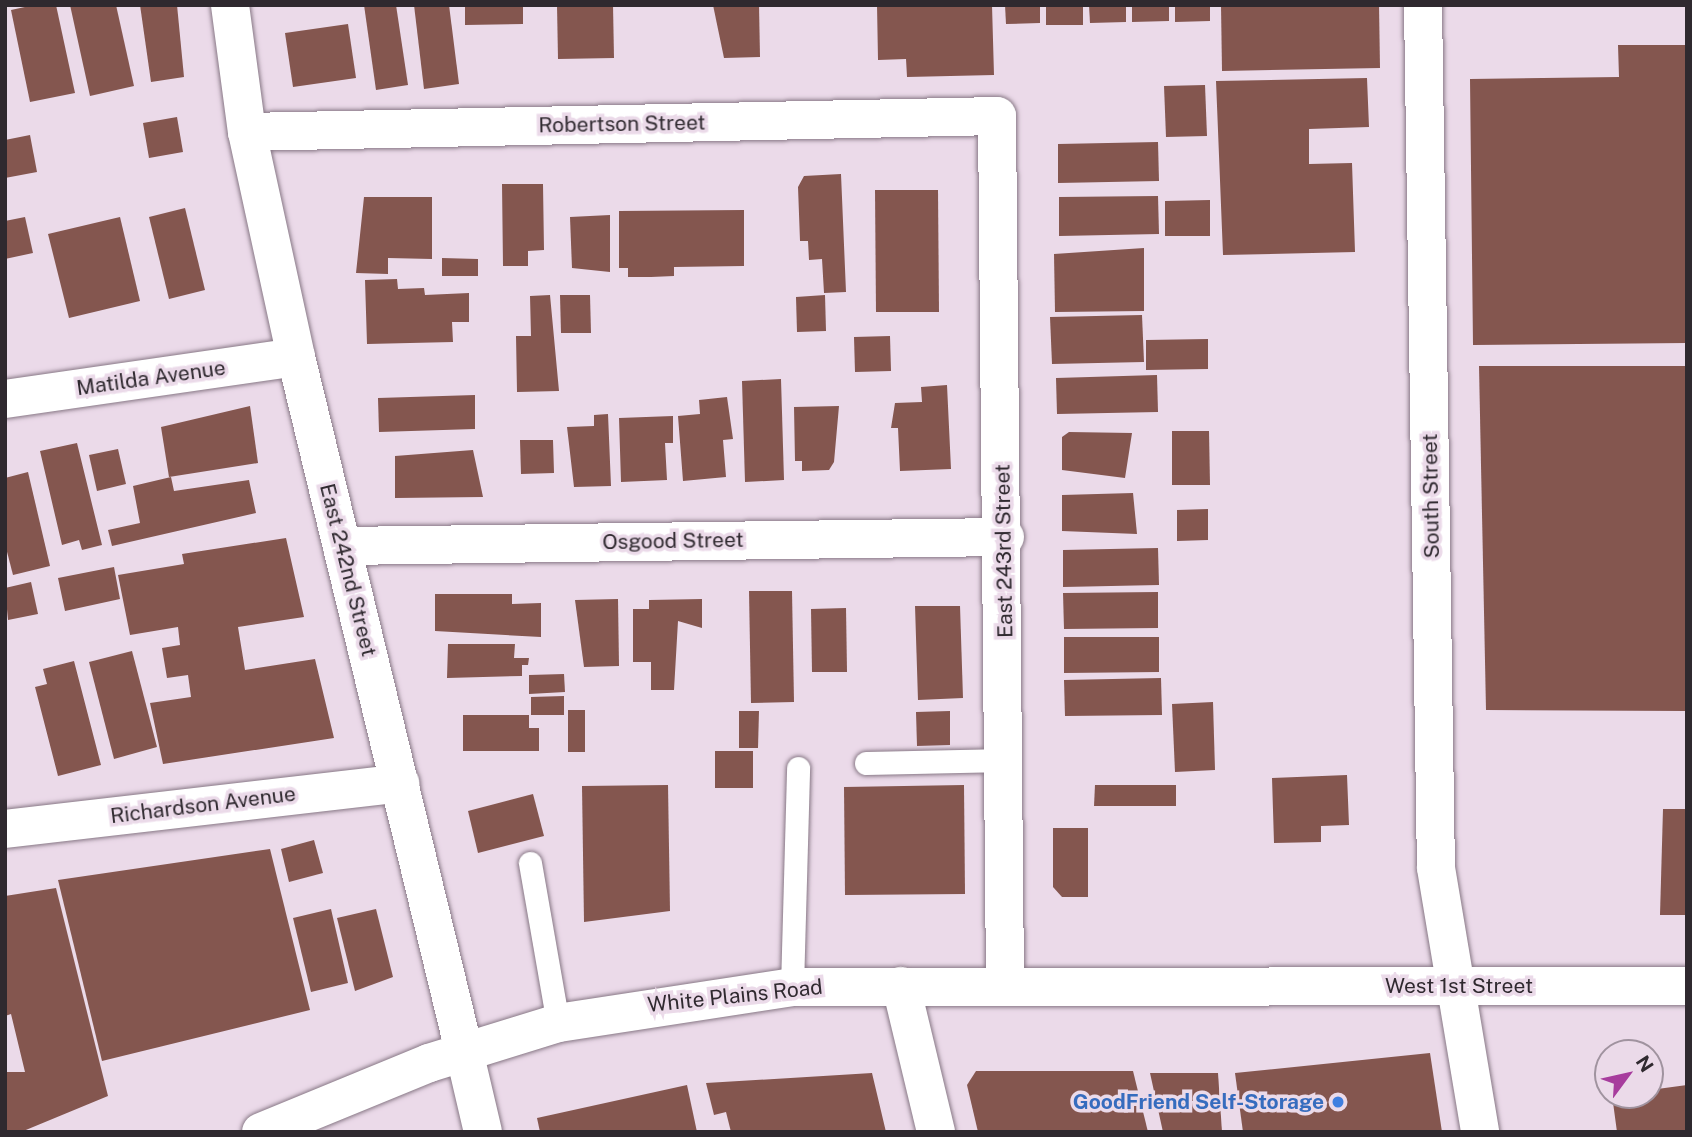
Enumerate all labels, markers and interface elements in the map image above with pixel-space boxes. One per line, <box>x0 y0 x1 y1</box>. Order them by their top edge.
street label: Robertson Street <box>538 110 706 138</box>
street label: Matilda Avenue <box>75 355 227 401</box>
street label: South Street <box>1417 433 1445 559</box>
street label: East 243rd Street <box>990 464 1018 638</box>
street label: East 242nd Street <box>314 481 382 659</box>
street label: Osgood Street <box>602 527 744 555</box>
street label: Richardson Avenue <box>109 781 297 829</box>
street label: West 1st Street <box>1385 973 1533 999</box>
street label: White Plains Road <box>646 974 824 1018</box>
north arrow <box>1594 1039 1664 1109</box>
text: N <box>1632 1051 1658 1076</box>
place label: GoodFriend Self-Storage <box>1073 1089 1324 1115</box>
marker: GoodFriend Self-Storage <box>1330 1094 1346 1110</box>

